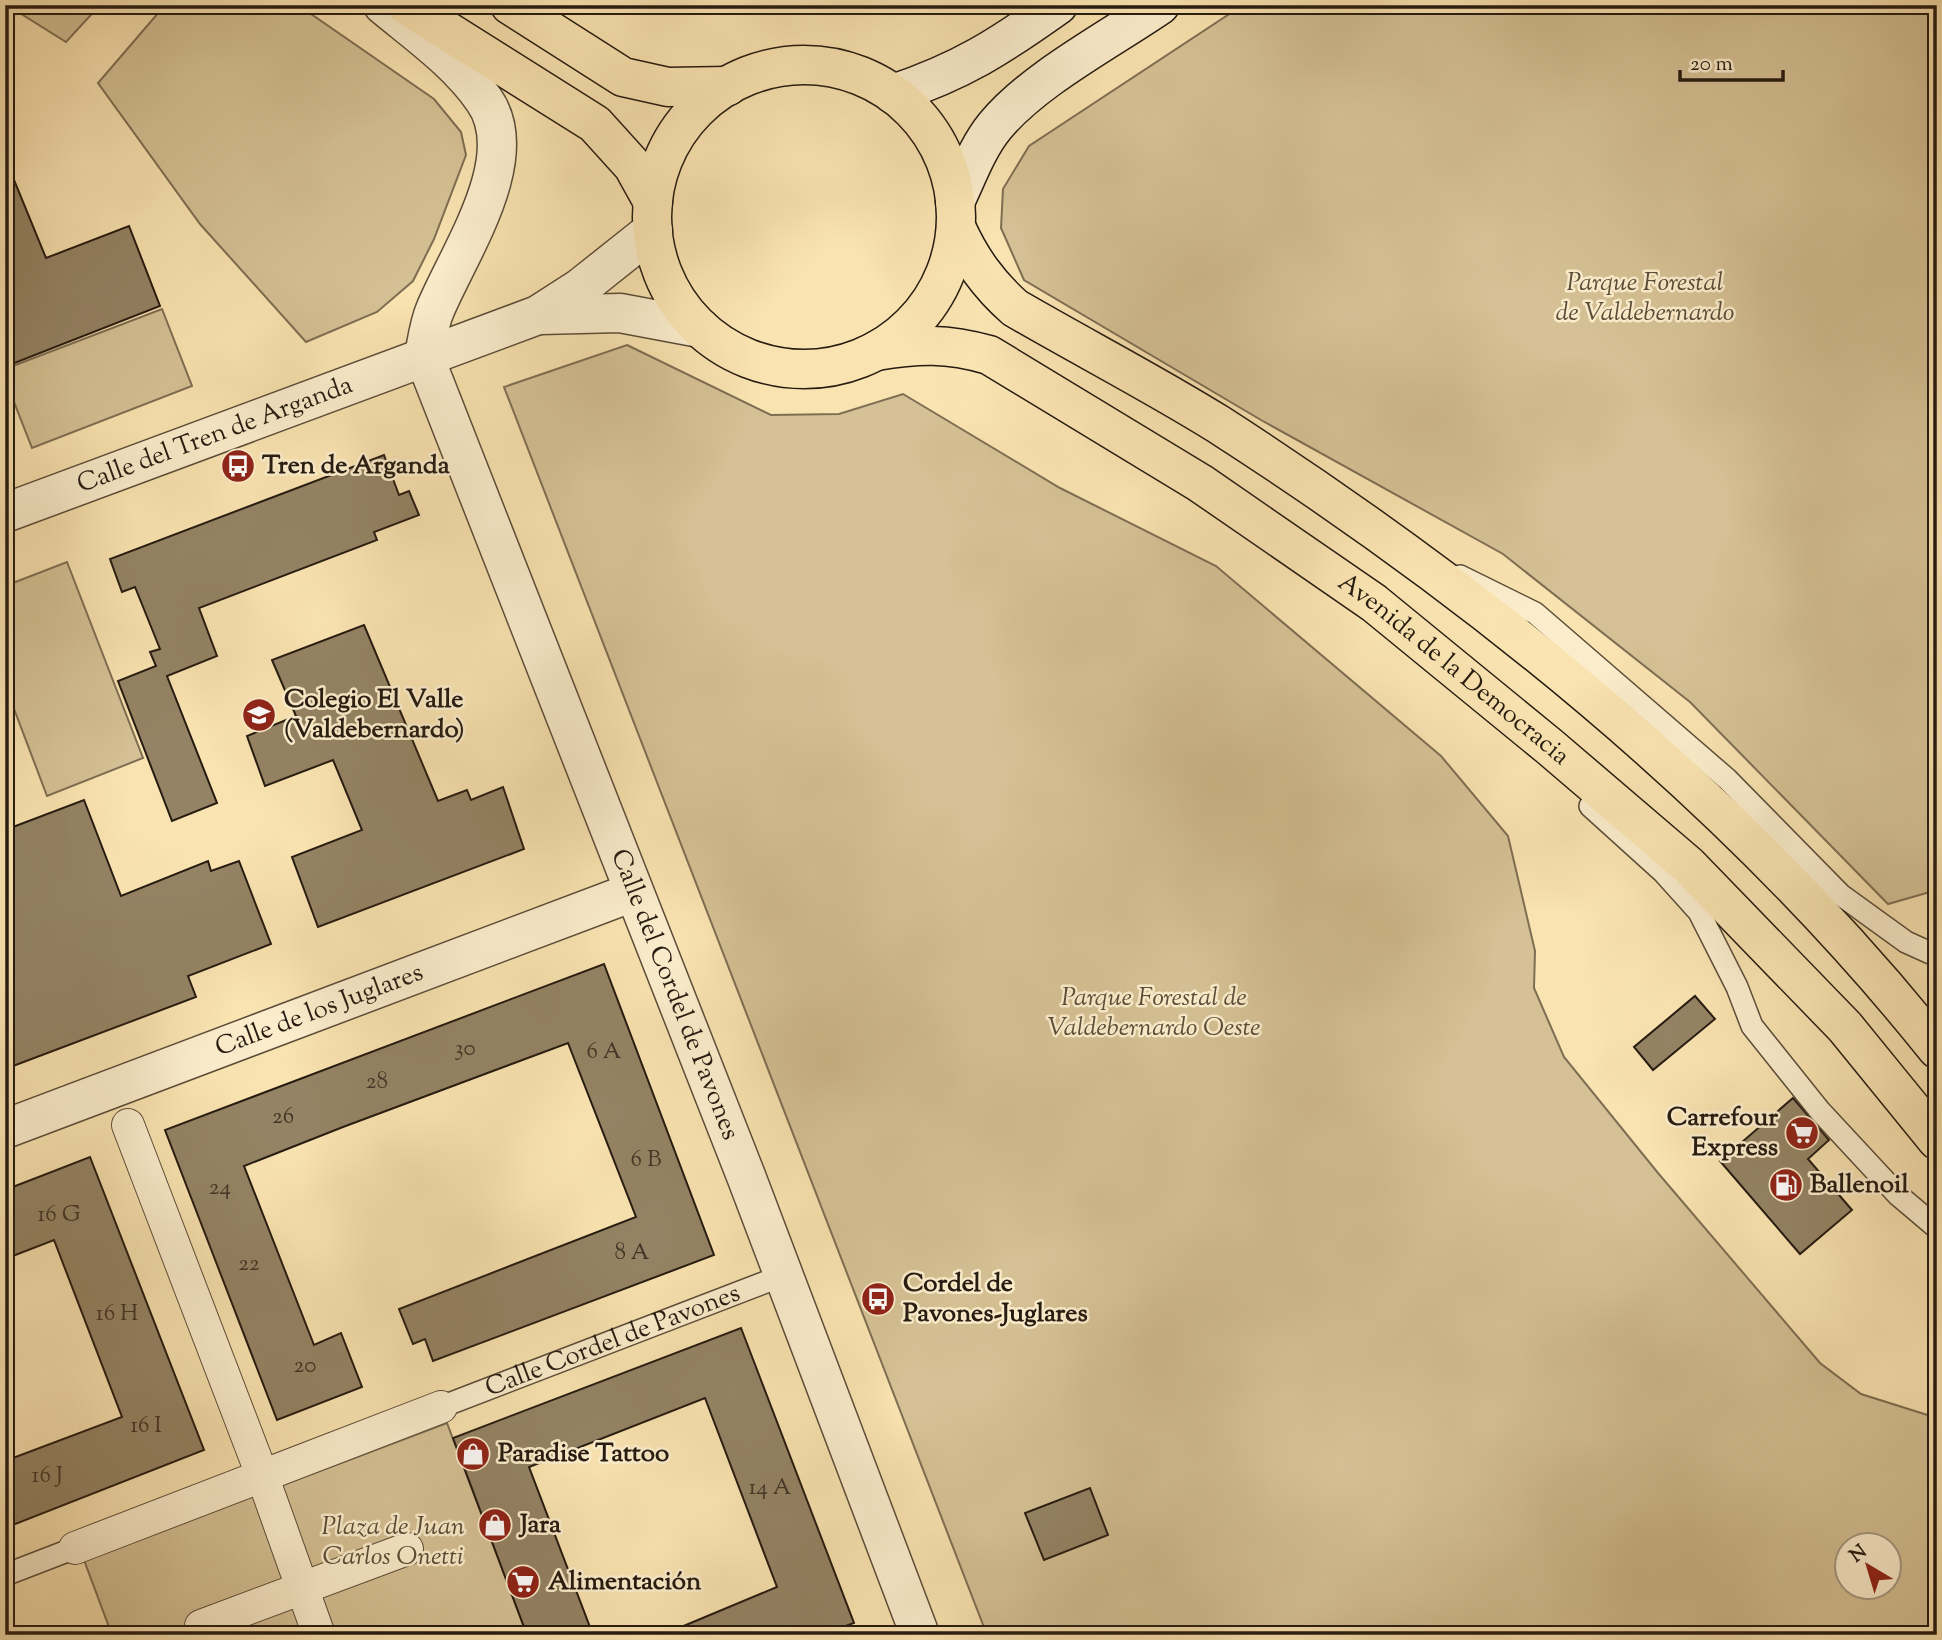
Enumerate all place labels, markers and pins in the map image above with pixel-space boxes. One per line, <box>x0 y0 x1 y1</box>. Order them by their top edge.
bus stop icon: Tren de Arganda <box>219 447 257 485</box>
place label: Tren de Arganda <box>262 450 450 482</box>
place label: Colegio El Valle (Valdebernardo) <box>284 682 465 749</box>
school or university icon: Colegio El Valle (Valdebernardo) <box>240 696 278 734</box>
place label: Carrefour Express <box>1667 1100 1778 1167</box>
supermarket icon: Carrefour Express <box>1783 1114 1821 1152</box>
fuel station icon: Ballenoil <box>1767 1166 1805 1204</box>
place label: Ballenoil <box>1810 1167 1909 1204</box>
place label: Cordel de Pavones-Juglares <box>903 1266 1088 1333</box>
bus stop icon: Cordel de Pavones-Juglares <box>859 1280 897 1318</box>
shop icon: Paradise Tattoo <box>454 1435 492 1473</box>
place label: Paradise Tattoo <box>498 1436 669 1473</box>
shop icon: Jara <box>476 1506 514 1544</box>
place label: Jara <box>518 1507 561 1544</box>
supermarket icon: Alimentación <box>504 1563 542 1601</box>
place label: Alimentación <box>548 1564 702 1601</box>

